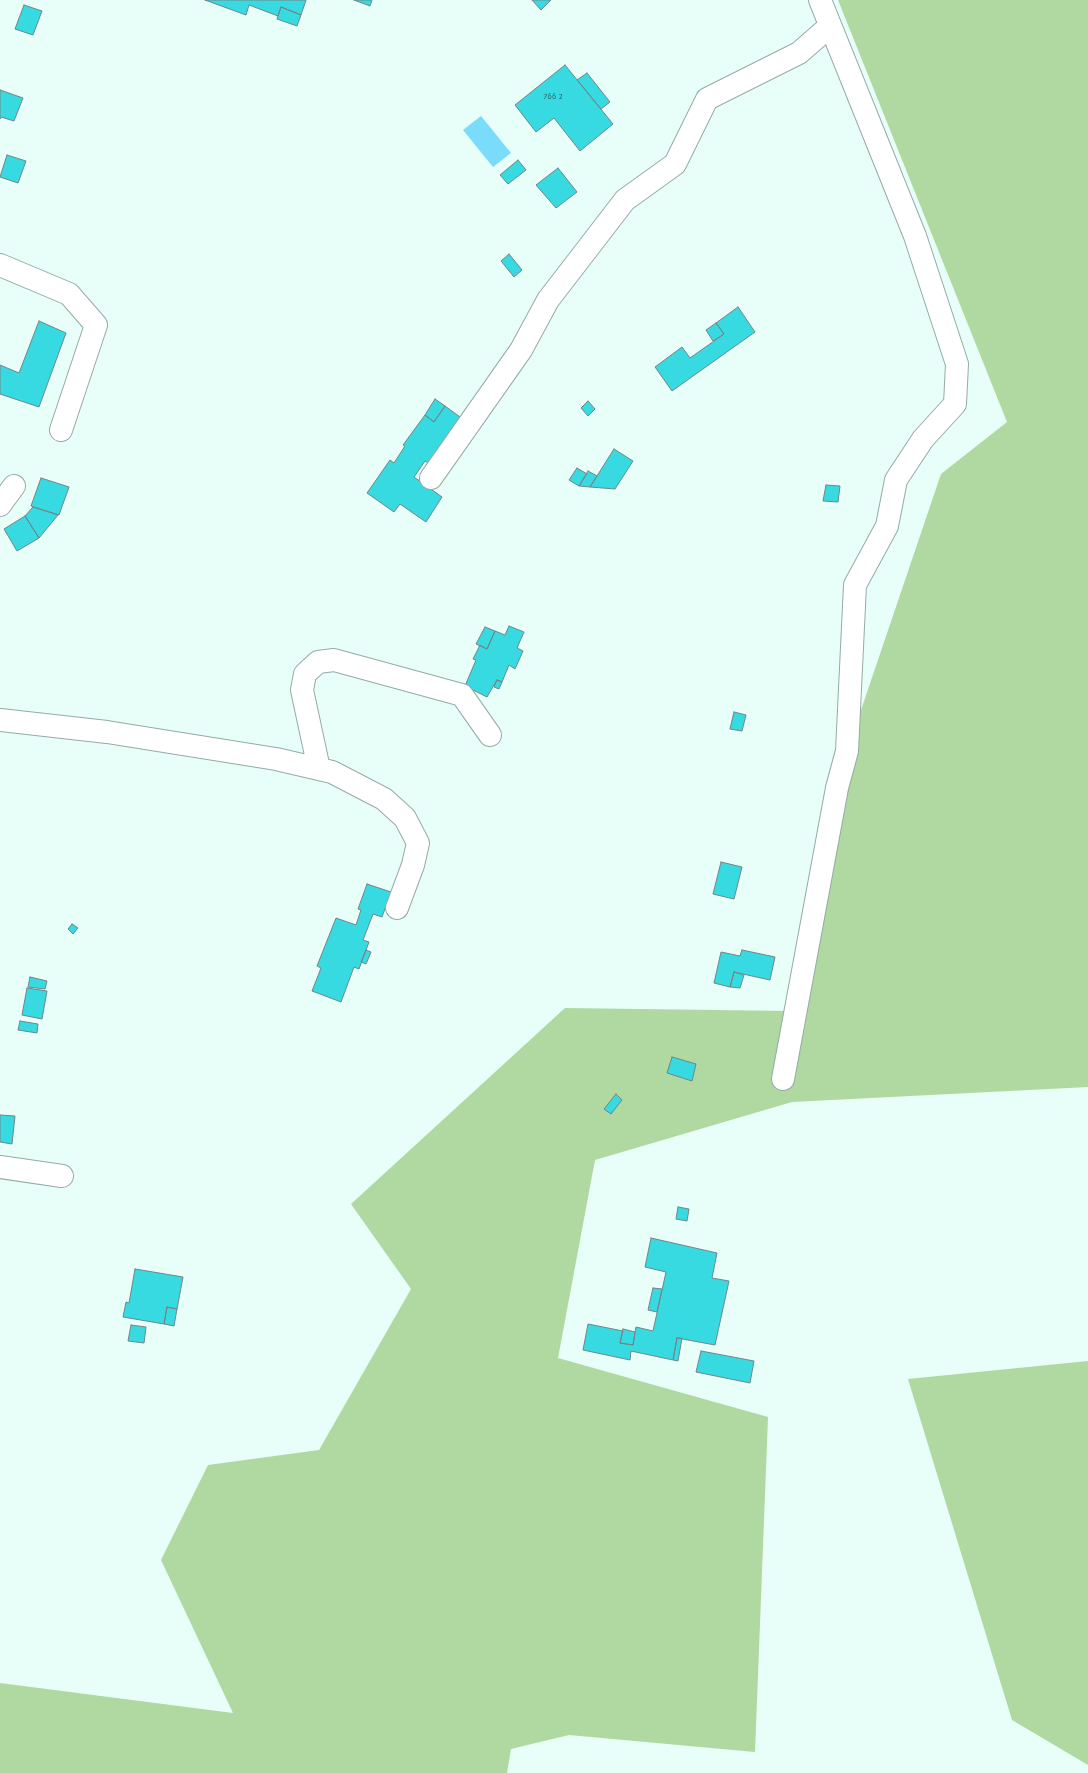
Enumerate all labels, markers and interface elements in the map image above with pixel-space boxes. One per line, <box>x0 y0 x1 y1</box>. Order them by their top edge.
house number: 766 2 <box>543 92 563 102</box>

